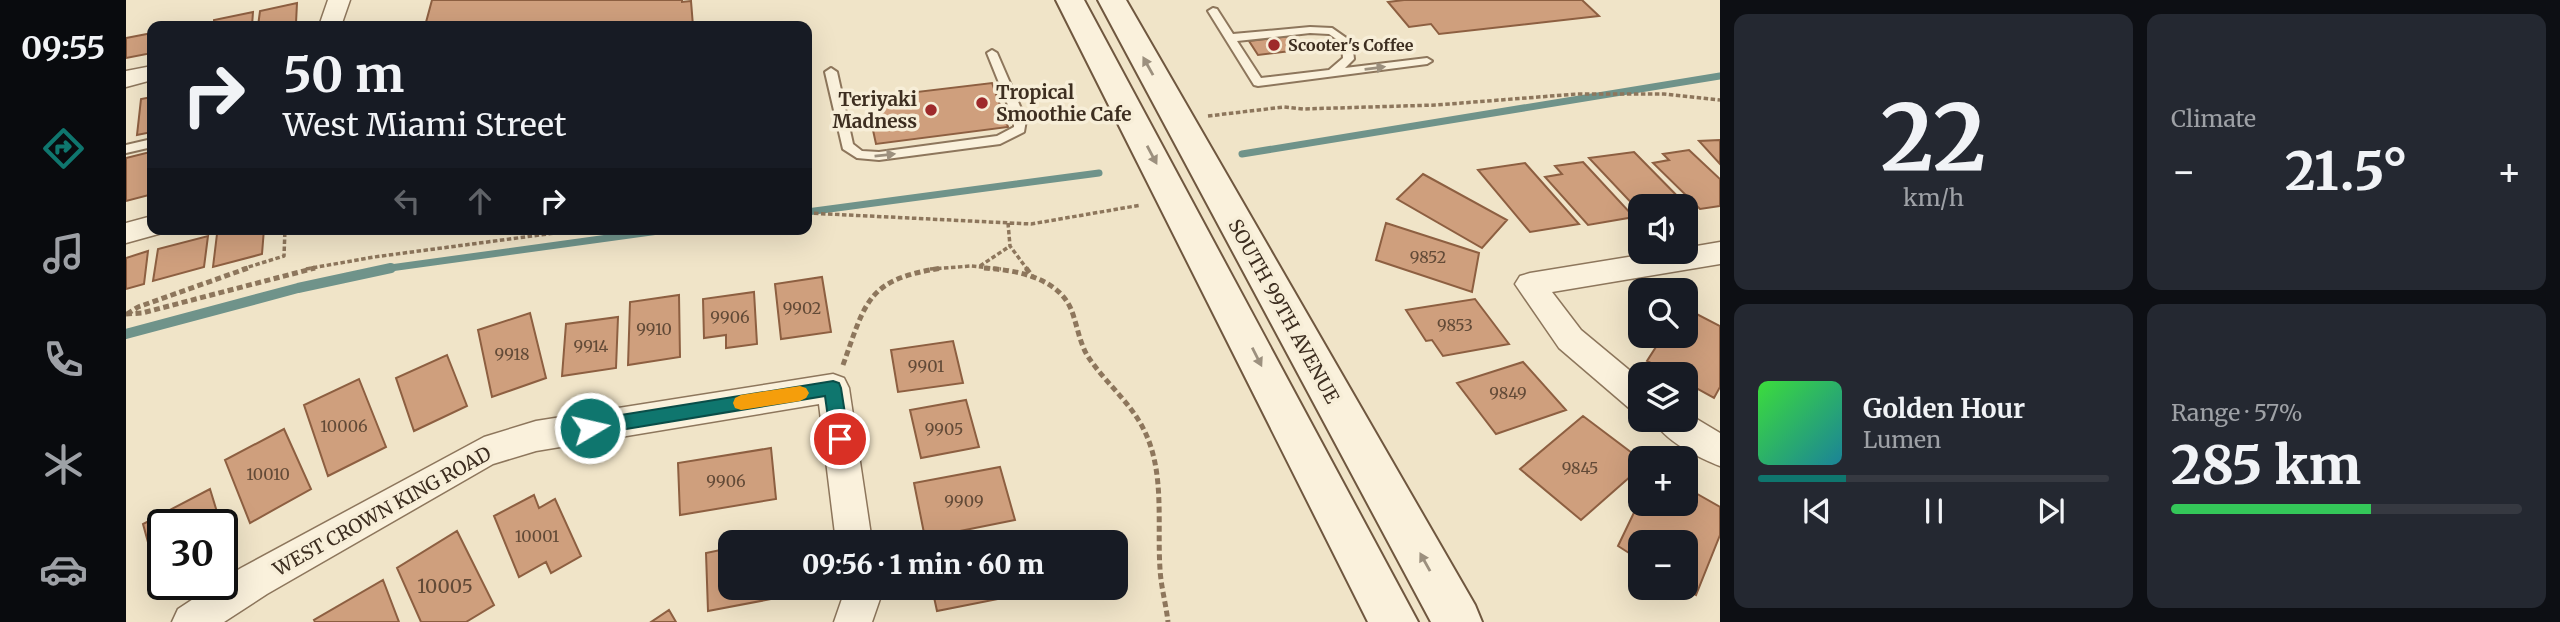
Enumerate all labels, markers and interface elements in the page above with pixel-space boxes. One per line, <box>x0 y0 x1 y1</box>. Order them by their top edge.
text: 09:55 <box>21 28 105 68</box>
place label: Scooter's Coffee <box>1288 35 1414 55</box>
marker: Scooter's Coffee <box>1266 37 1282 53</box>
text: 50 m <box>283 44 404 105</box>
icon: right <box>168 49 259 140</box>
one-way arrow <box>1142 56 1154 76</box>
one-way arrow <box>1364 62 1386 73</box>
place label: Tropical Smoothie Cafe <box>996 80 1132 126</box>
text: 22 <box>1880 80 1987 195</box>
place label: Teriyaki Madness <box>833 87 917 133</box>
marker: Tropical Smoothie Cafe <box>974 95 990 111</box>
marker: Teriyaki Madness <box>923 102 939 118</box>
text: Climate <box>2171 104 2256 133</box>
text: West Miami Street <box>283 105 567 145</box>
icon: directions <box>39 124 88 173</box>
text: 21.5° <box>2285 139 2408 204</box>
one-way arrow <box>1146 145 1157 165</box>
text: − <box>2171 148 2196 195</box>
text: + <box>2497 148 2522 195</box>
one-way arrow <box>874 149 896 160</box>
icon: left <box>388 182 426 220</box>
icon: ahead <box>461 182 499 220</box>
icon: right <box>534 182 572 220</box>
text: km/h <box>1903 183 1964 212</box>
map controls <box>1628 194 1698 600</box>
button: sound <box>1628 194 1698 264</box>
street label: SOUTH 99TH AVENUE <box>1223 215 1345 407</box>
icon: music <box>39 229 88 278</box>
house number: 9852 <box>1410 247 1446 267</box>
button: search <box>1628 278 1698 348</box>
house number: 9902 <box>783 298 821 318</box>
house number: 9906 <box>710 307 750 327</box>
house number: 9853 <box>1437 315 1473 335</box>
house number: 9910 <box>636 319 672 339</box>
icon: phone <box>39 335 88 384</box>
house number: 9914 <box>574 336 609 356</box>
house number: 9918 <box>494 344 530 364</box>
one-way arrow <box>1251 347 1262 367</box>
house number: 9901 <box>908 356 944 376</box>
button: layers <box>1628 362 1698 432</box>
house number: 9849 <box>1489 383 1527 403</box>
position arrow <box>553 391 627 465</box>
text: Golden Hour <box>1863 392 2025 425</box>
text: Range · 57% <box>2171 398 2303 427</box>
pin <box>810 409 870 469</box>
house number: 10006 <box>320 416 368 436</box>
house number: 9905 <box>925 419 963 439</box>
icon: arrive <box>821 420 859 458</box>
text: Lumen <box>1863 425 1941 454</box>
text: 285 km <box>2171 433 2361 498</box>
icon: climate <box>39 440 88 489</box>
street label: WEST CROWN KING ROAD <box>268 441 495 582</box>
button: + <box>1628 446 1698 516</box>
house number: 9845 <box>1562 458 1598 478</box>
house number: 10010 <box>246 464 290 484</box>
house number: 9906 <box>706 471 746 491</box>
house number: 9909 <box>944 491 984 511</box>
icon: previous <box>1798 492 1836 530</box>
icon: pause <box>1915 492 1953 530</box>
icon: next <box>2032 492 2070 530</box>
speed limit sign: 30 <box>147 509 238 600</box>
house number: 10001 <box>515 526 559 546</box>
button: − <box>1628 530 1698 600</box>
icon: car <box>39 545 88 594</box>
text: 09:56 · 1 min · 60 m <box>802 548 1044 581</box>
one-way arrow <box>1419 553 1431 572</box>
house number: 10005 <box>417 574 473 598</box>

